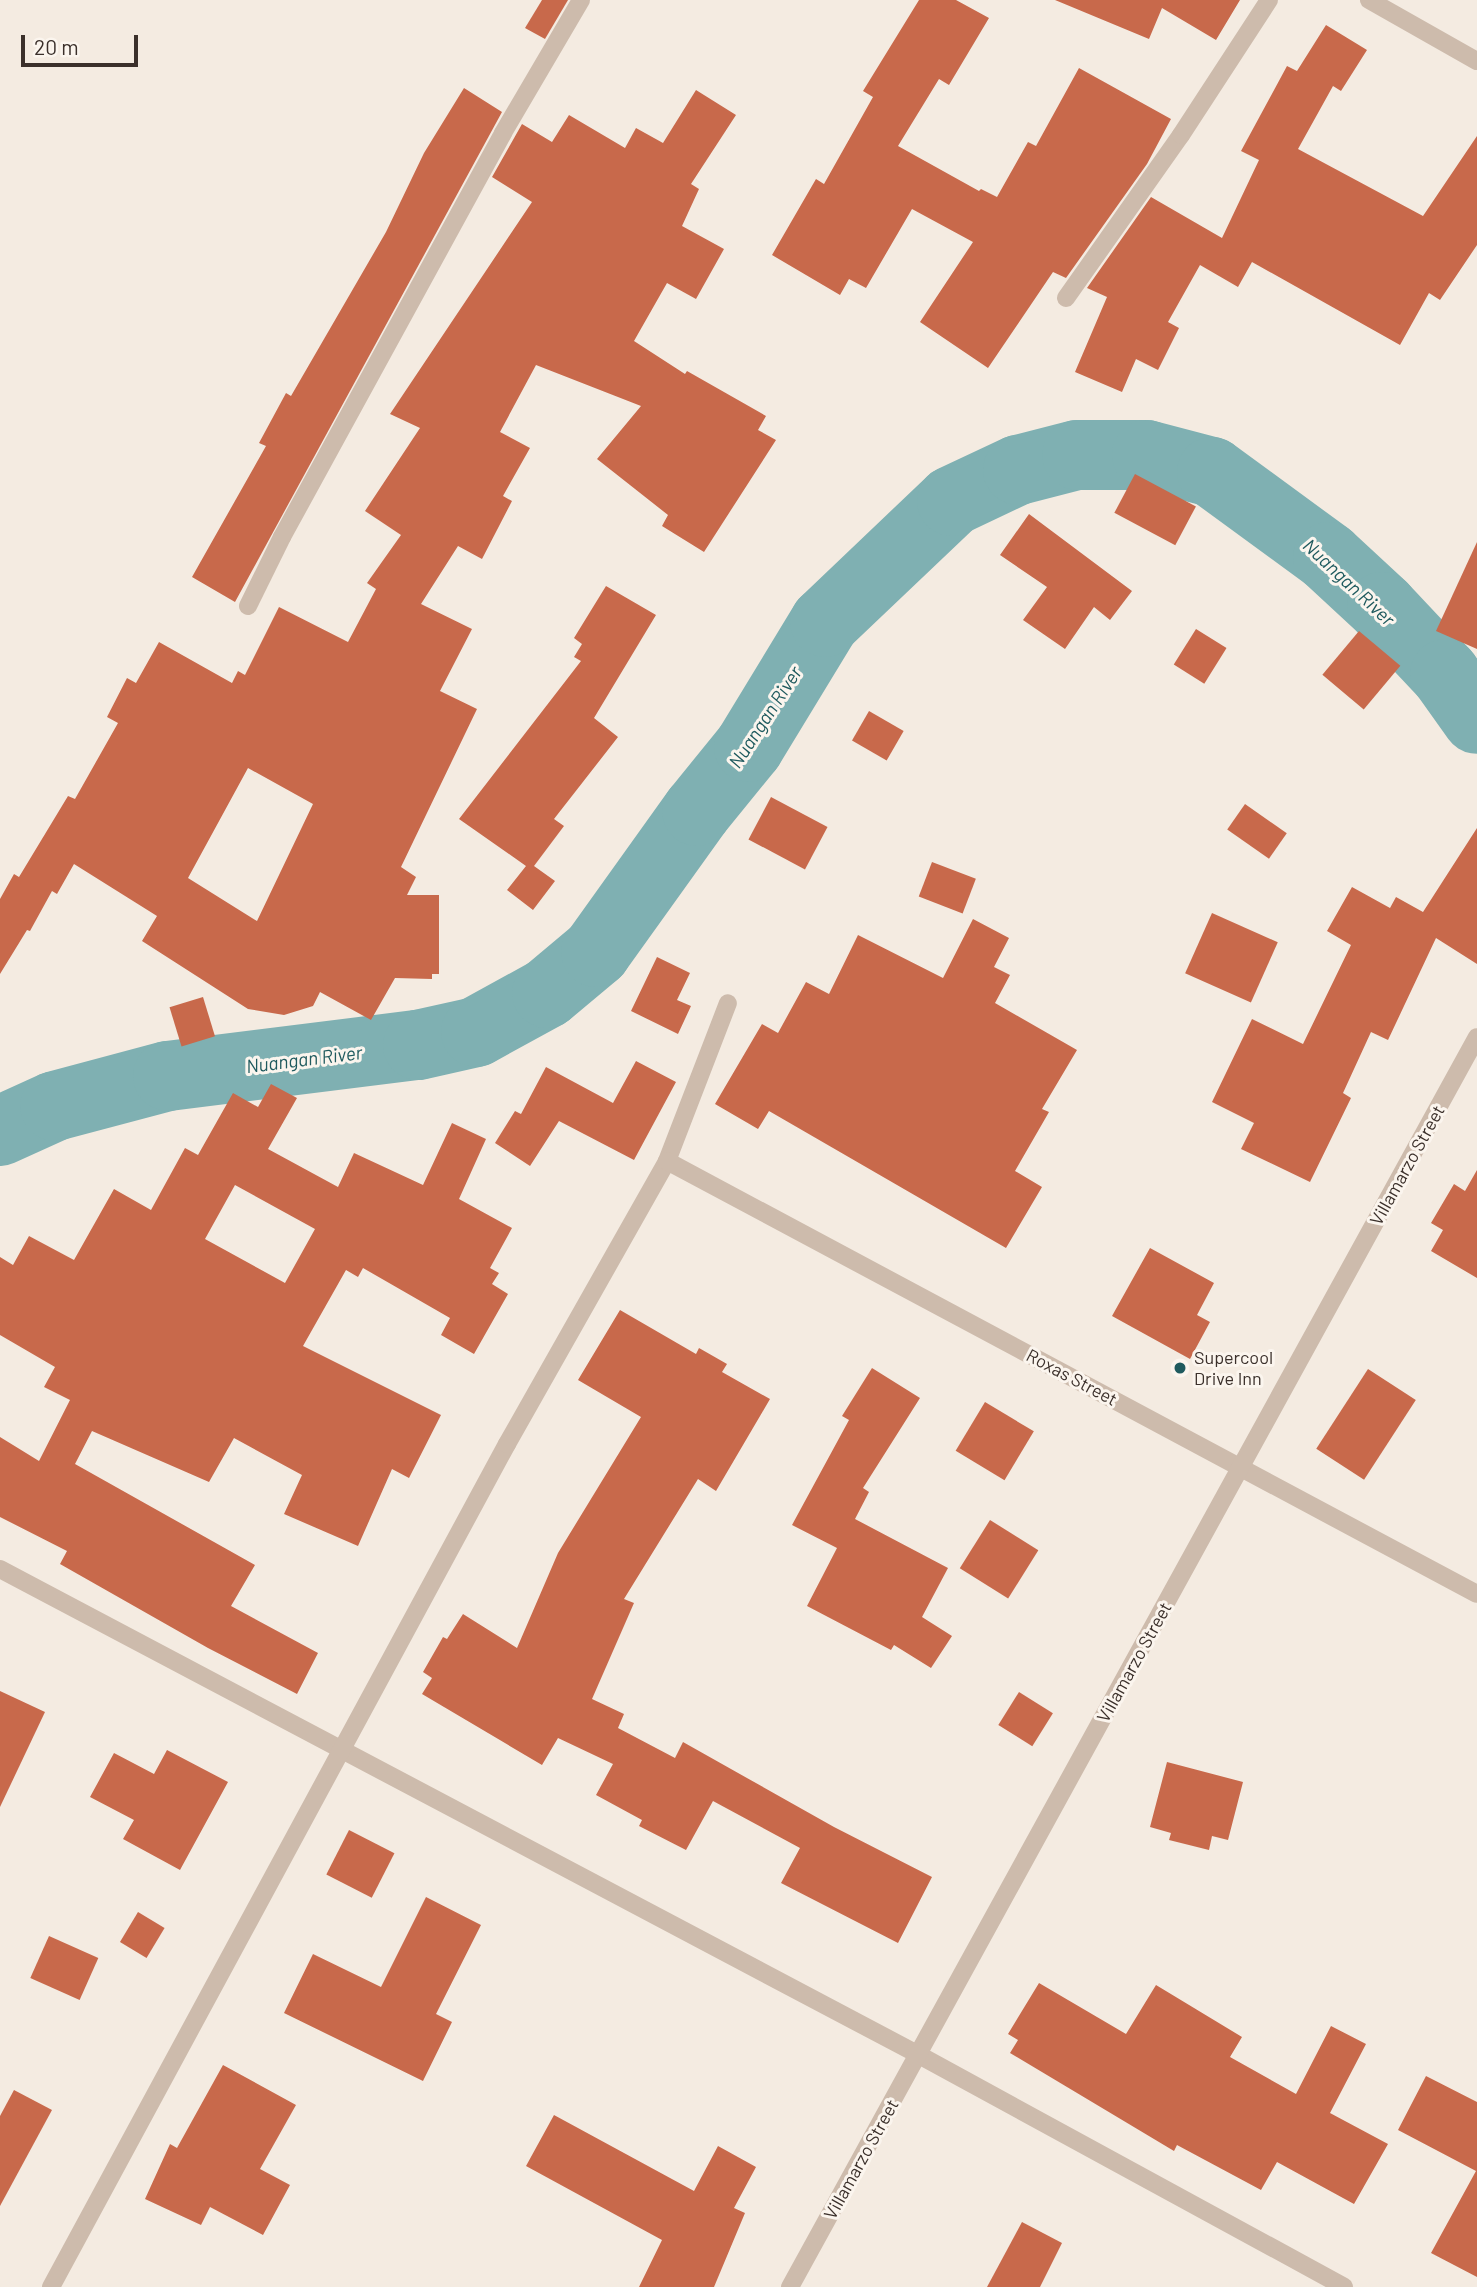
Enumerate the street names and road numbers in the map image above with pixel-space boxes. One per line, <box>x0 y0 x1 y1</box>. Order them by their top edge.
street label: Villamarzo Street <box>1365 1101 1449 1229</box>
street label: Roxas Street <box>1023 1344 1121 1410</box>
street label: Villamarzo Street <box>1092 1598 1176 1726</box>
street label: Villamarzo Street <box>819 2095 903 2223</box>

